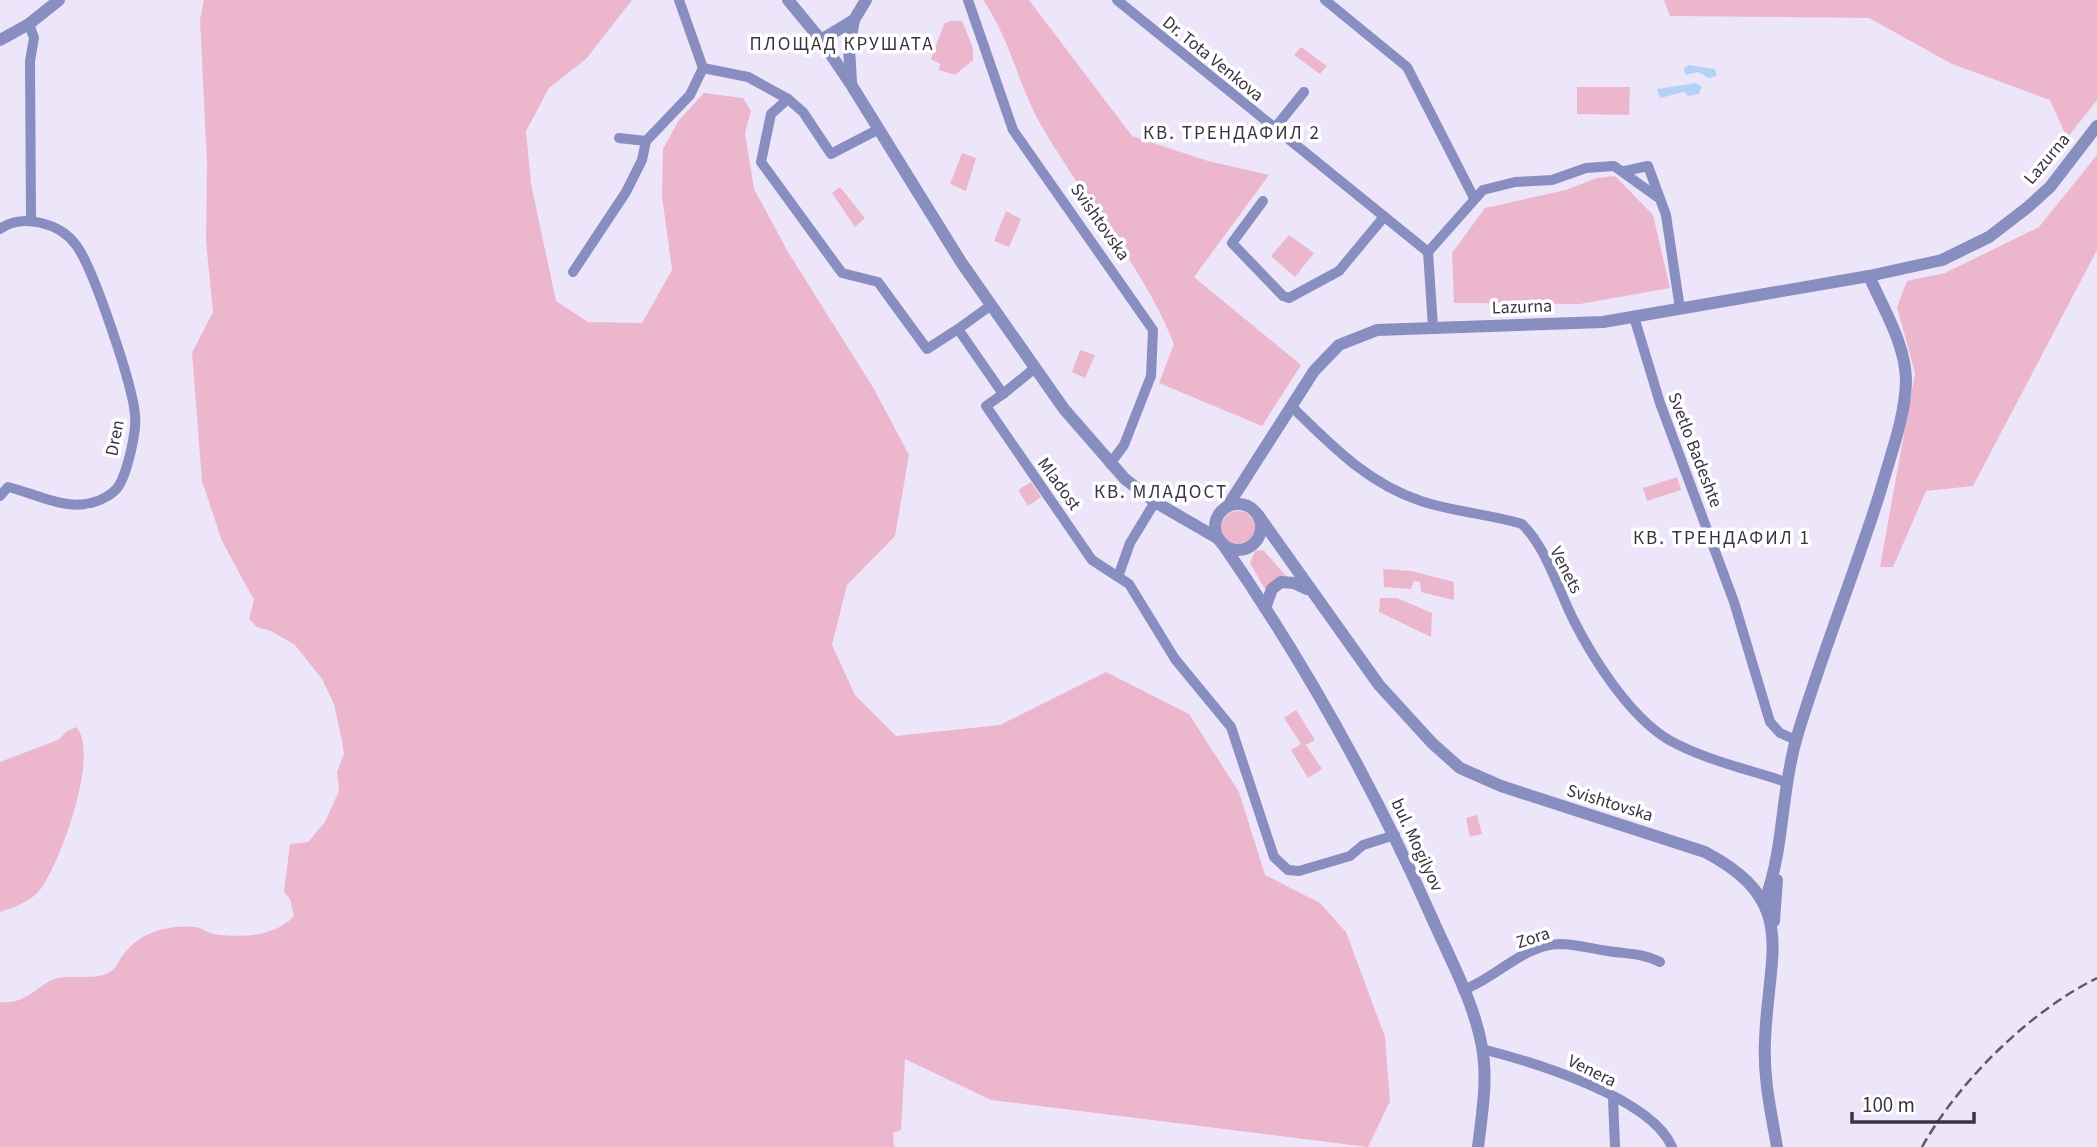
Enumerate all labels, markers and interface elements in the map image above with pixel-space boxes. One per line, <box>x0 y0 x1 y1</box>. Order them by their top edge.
street label: Dr. Tota Venkova <box>1157 10 1269 108</box>
district label: ПЛОЩАД КРУШАТА <box>750 31 935 58</box>
district label: КВ. ТРЕНДАФИЛ 2 <box>1143 120 1321 147</box>
street label: Lazurna <box>2018 128 2076 190</box>
street label: Svishtovska <box>1064 178 1136 266</box>
street label: Lazurna <box>1491 293 1553 321</box>
street label: Svetlo Badeshte <box>1662 389 1728 511</box>
street label: Dren <box>99 418 131 458</box>
street label: Mladost <box>1031 452 1087 516</box>
district label: КВ. МЛАДОСТ <box>1094 479 1228 506</box>
district label: КВ. ТРЕНДАФИЛ 1 <box>1633 525 1811 552</box>
street label: Venets <box>1544 542 1588 598</box>
street label: Svishtovska <box>1564 778 1656 828</box>
street label: bul. Mogilyov <box>1385 794 1450 896</box>
street label: Zora <box>1513 921 1553 955</box>
street label: Venera <box>1563 1048 1621 1094</box>
scale bar <box>1852 1080 1974 1124</box>
text: 100 m <box>1862 1090 1915 1120</box>

